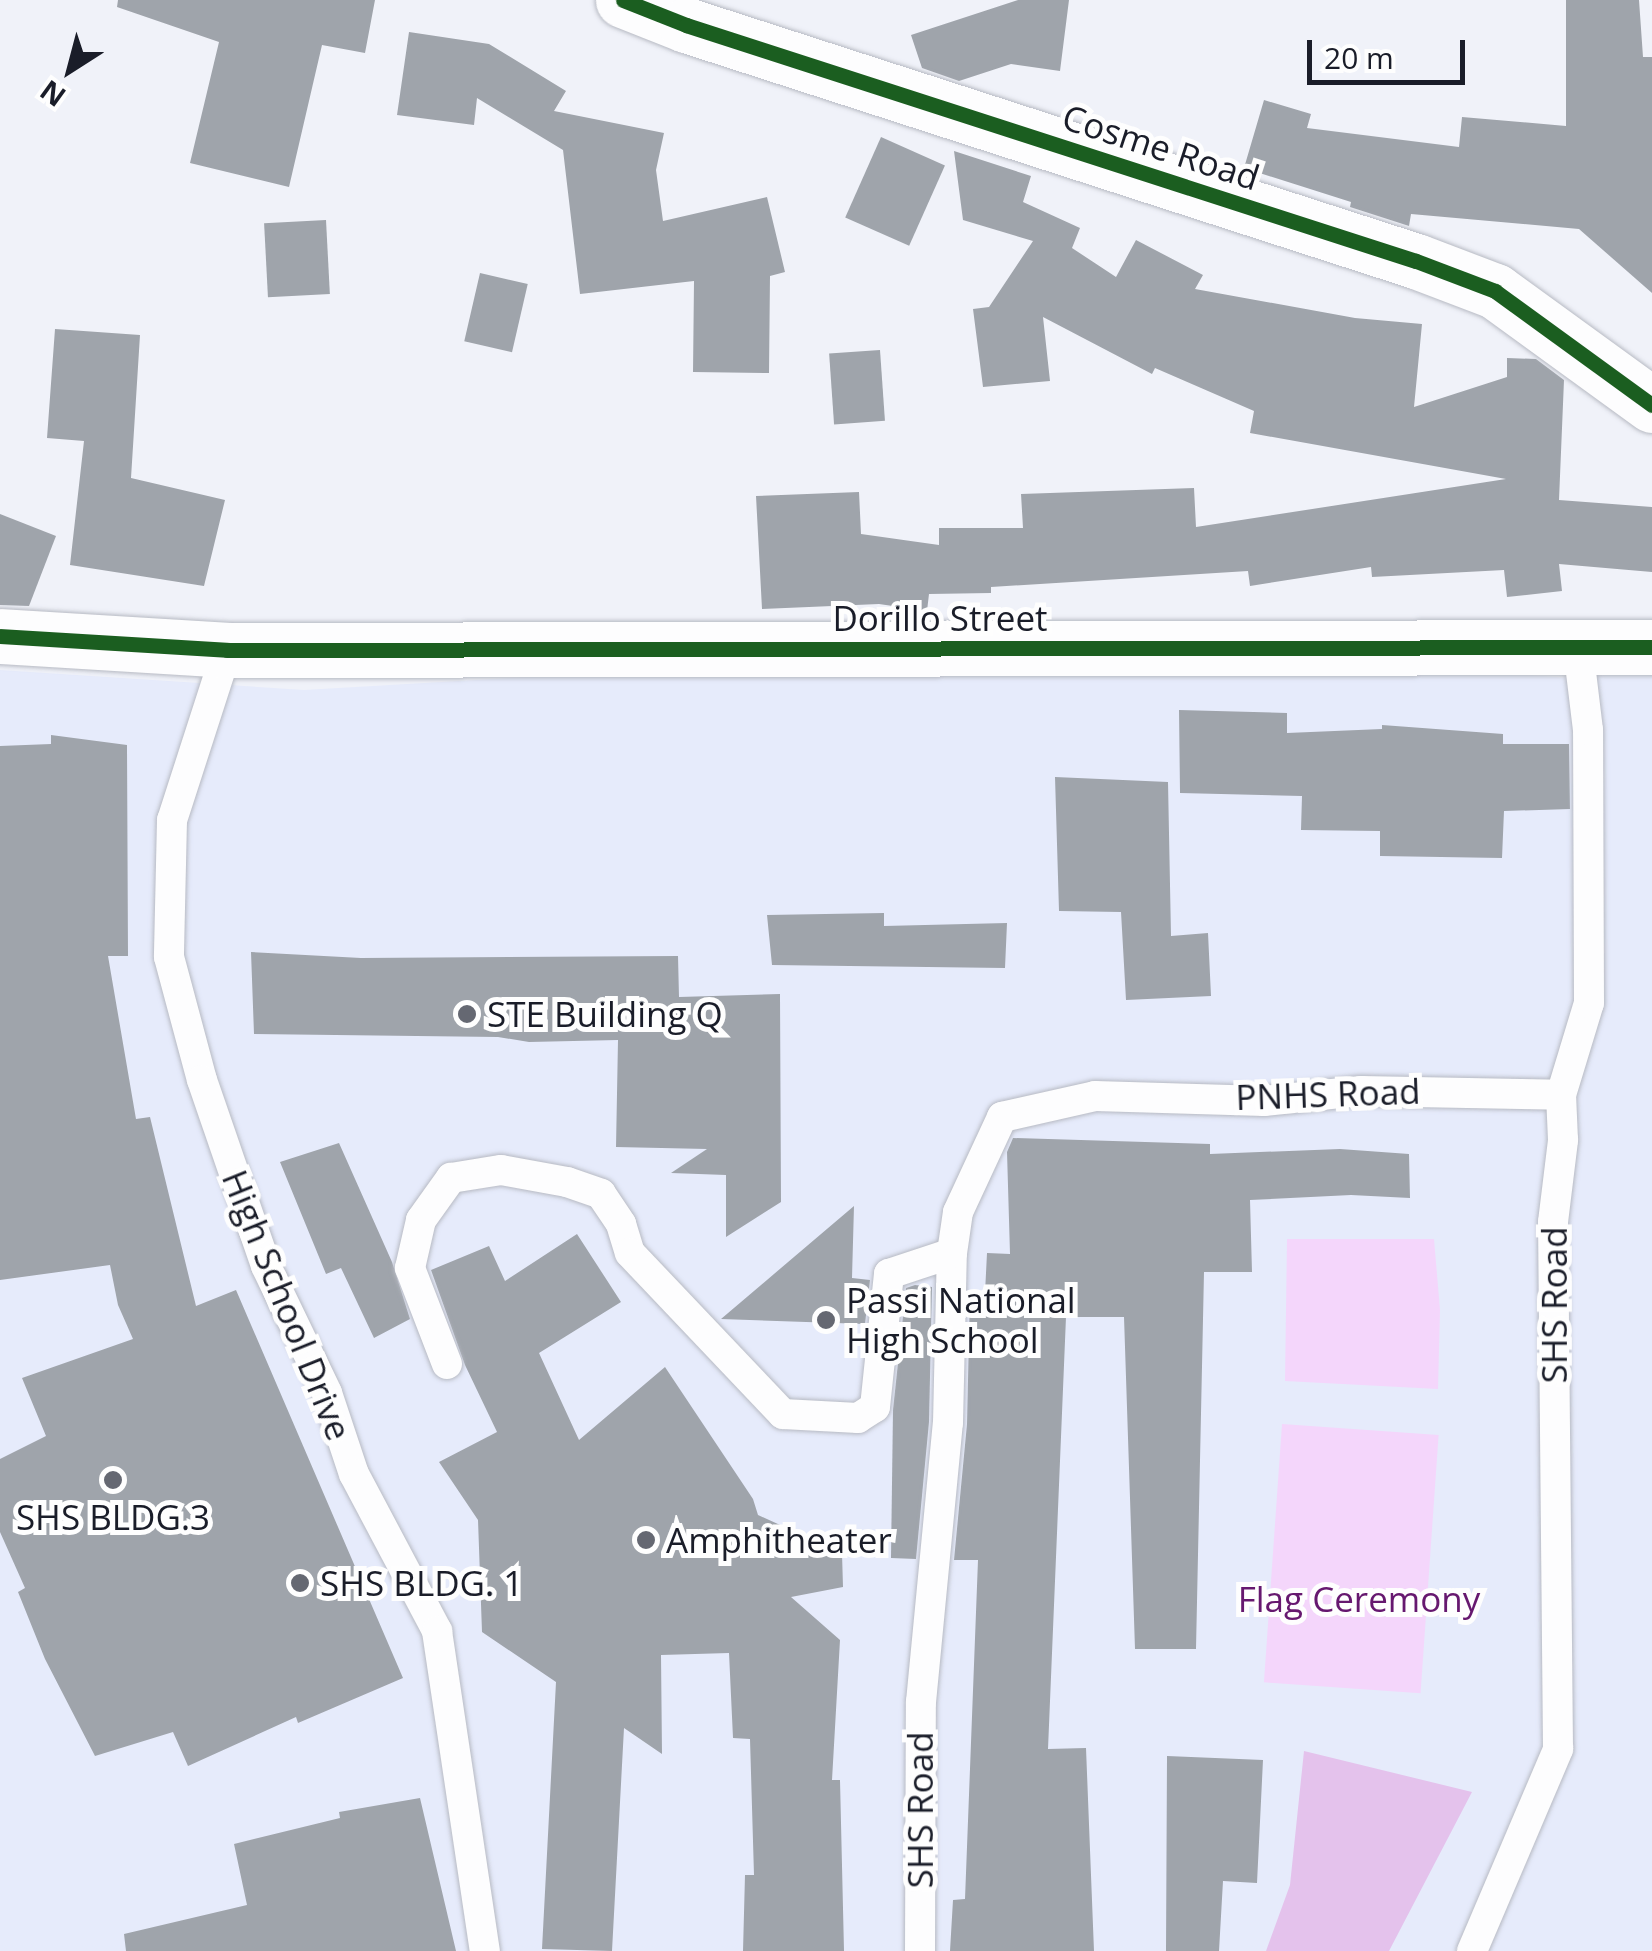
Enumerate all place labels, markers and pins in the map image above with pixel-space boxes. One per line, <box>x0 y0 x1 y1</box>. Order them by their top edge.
place label: STE Building Q <box>487 993 723 1035</box>
marker: STE Building Q <box>456 1003 478 1025</box>
place label: Passi National High School <box>846 1279 1076 1361</box>
marker: Passi National High School <box>815 1309 837 1331</box>
marker: SHS BLDG.3 <box>102 1469 124 1491</box>
place label: SHS BLDG.3 <box>16 1496 210 1538</box>
place label: Amphitheater <box>666 1519 892 1561</box>
marker: Amphitheater <box>635 1529 657 1551</box>
place label: SHS BLDG. 1 <box>320 1562 523 1604</box>
marker: SHS BLDG. 1 <box>289 1572 311 1594</box>

